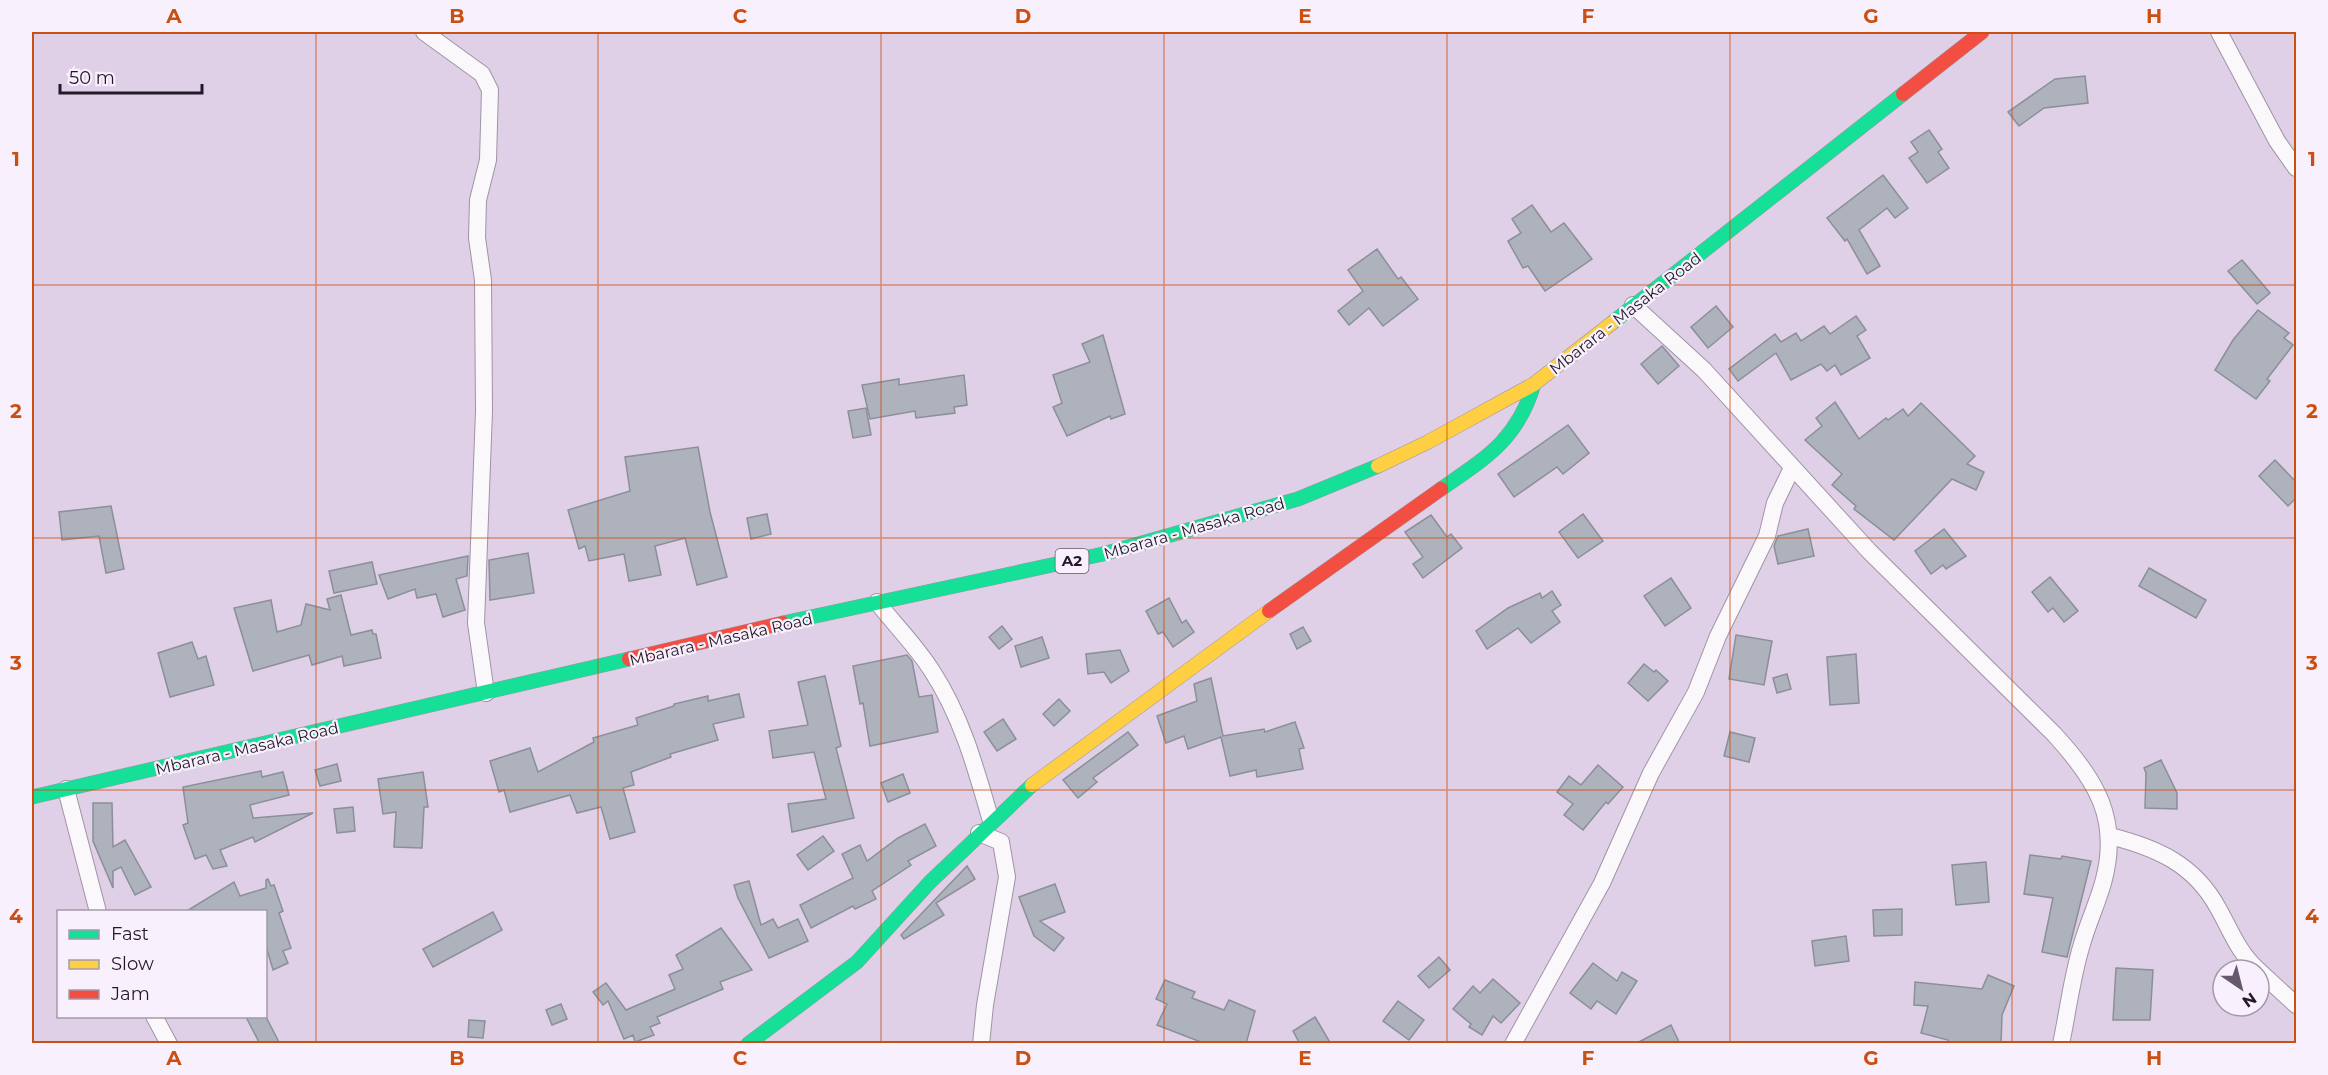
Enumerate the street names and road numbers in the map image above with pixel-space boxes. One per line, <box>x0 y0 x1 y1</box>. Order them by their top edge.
street label: Mbarara - Masaka Road <box>1546 248 1705 379</box>
street label: Mbarara - Masaka Road <box>1102 494 1287 563</box>
road number: A2 <box>1056 549 1088 573</box>
street label: Mbarara - Masaka Road <box>628 609 814 670</box>
street label: Mbarara - Masaka Road <box>154 718 340 779</box>

